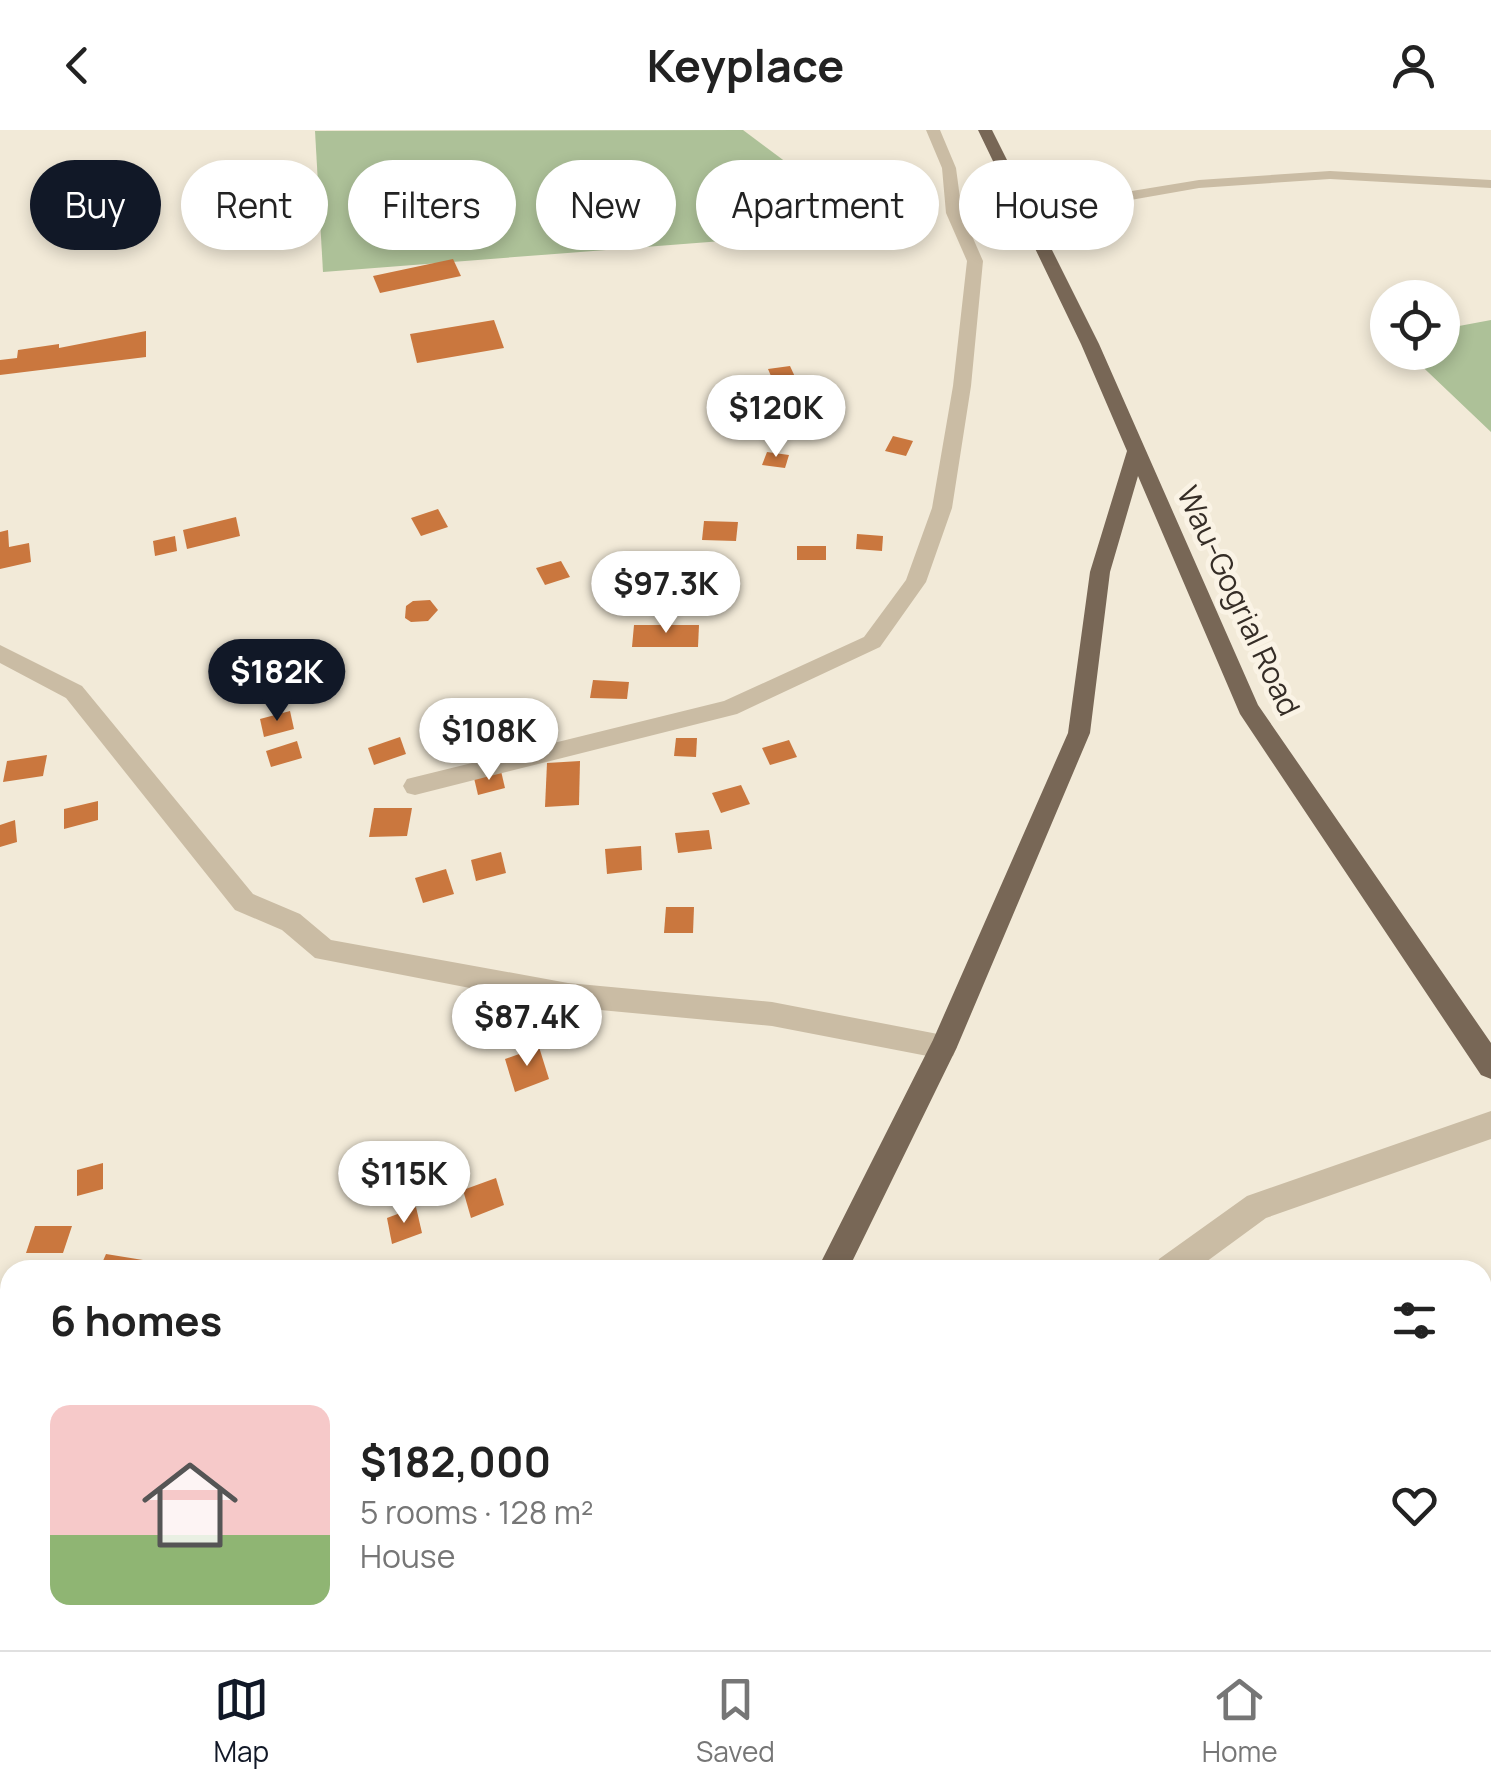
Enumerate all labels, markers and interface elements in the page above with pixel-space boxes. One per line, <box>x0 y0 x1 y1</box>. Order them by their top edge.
text: Keyplace <box>647 34 844 96</box>
icon: back <box>50 38 105 93</box>
icon: person <box>1386 38 1441 93</box>
chip: Buy <box>30 160 161 250</box>
chip: Rent <box>181 160 328 250</box>
chip: Filters <box>348 160 516 250</box>
chip: New <box>536 160 676 250</box>
chip: Apartment <box>696 160 939 250</box>
chip: House <box>959 160 1134 250</box>
map controls <box>1370 280 1460 370</box>
button: locate <box>1370 280 1460 370</box>
pin: $120K <box>706 375 846 460</box>
text: $120K <box>729 385 823 429</box>
street label: Wau-Gogrial Road <box>1168 479 1311 722</box>
pin: $97.3K <box>585 551 747 636</box>
text: $97.3K <box>613 561 719 605</box>
pin: $182K <box>207 639 347 724</box>
text: $182K <box>230 649 324 693</box>
pin: $108K <box>419 698 559 783</box>
text: $108K <box>441 708 537 752</box>
pin: $87.4K <box>446 984 608 1069</box>
text: $87.4K <box>474 994 580 1038</box>
pin: $115K <box>334 1141 474 1226</box>
text: $115K <box>360 1151 448 1195</box>
text: 6 homes <box>50 1291 222 1349</box>
icon: filters <box>1387 1293 1442 1348</box>
text: $182,000 <box>360 1432 551 1490</box>
icon: home <box>130 1445 250 1565</box>
icon: heart <box>1387 1478 1442 1533</box>
text: 5 rooms · 128 m² <box>360 1490 594 1534</box>
text: House <box>360 1534 455 1578</box>
tab: Map <box>213 1672 269 1770</box>
tab: Saved <box>696 1672 775 1770</box>
tab: Home <box>1202 1672 1278 1770</box>

